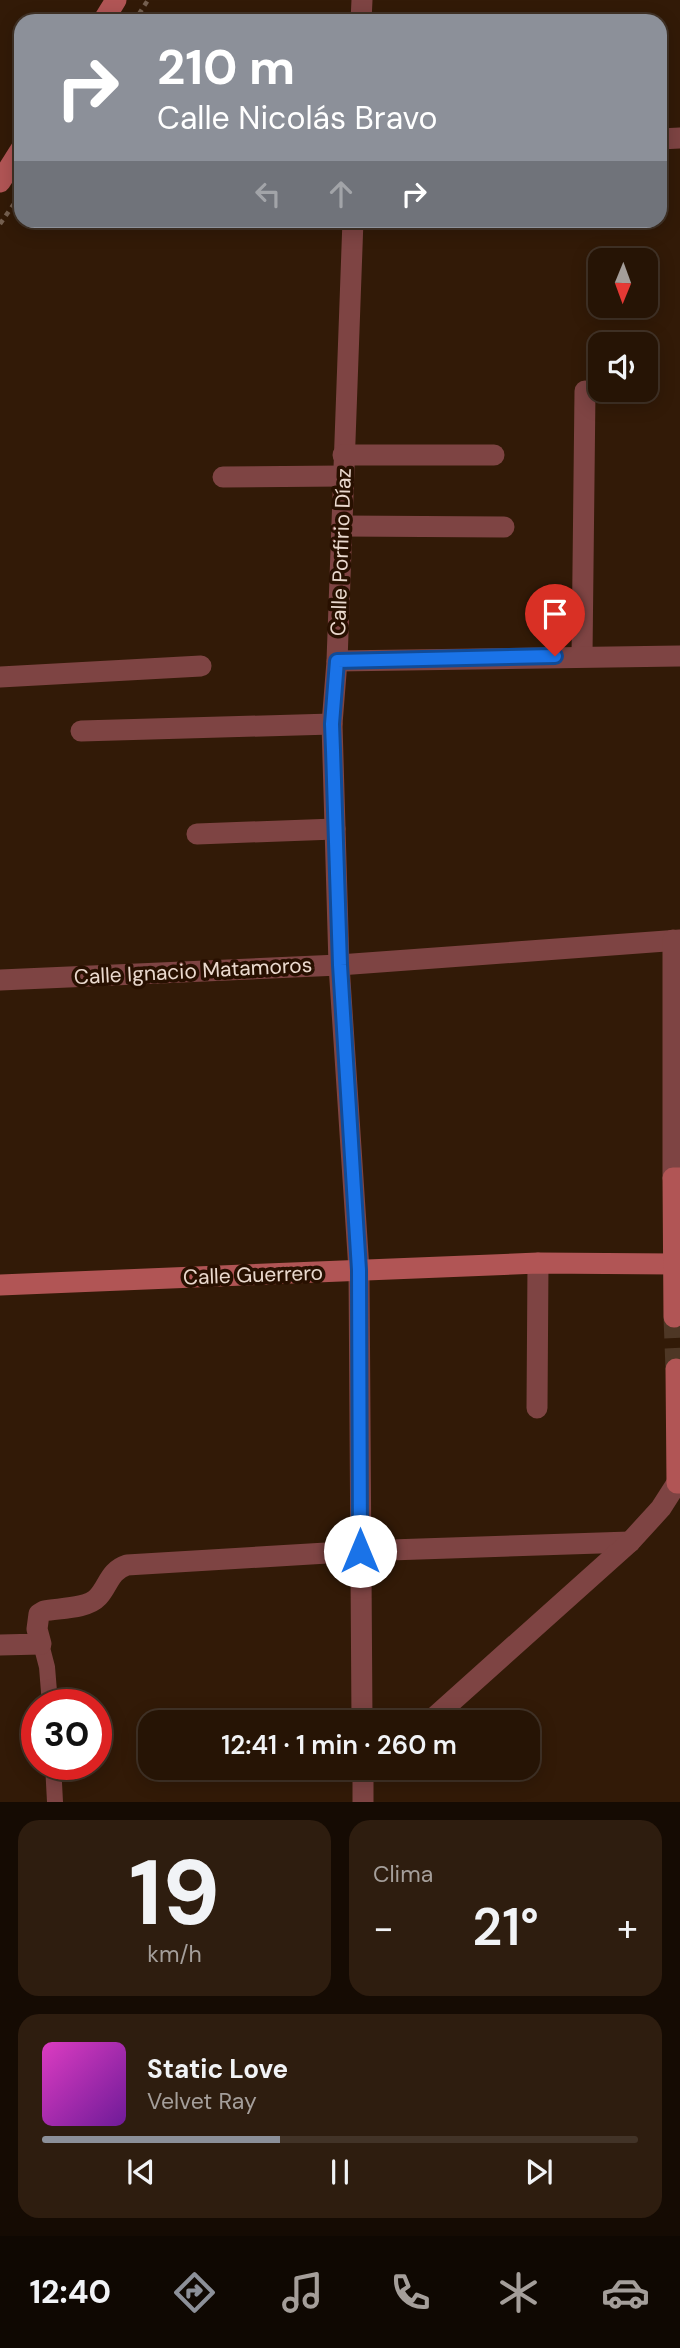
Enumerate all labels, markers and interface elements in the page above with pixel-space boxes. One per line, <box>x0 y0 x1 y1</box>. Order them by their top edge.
text: 210 m <box>157 35 295 99</box>
icon: right <box>42 42 133 133</box>
text: Calle Nicolás Bravo <box>157 97 437 139</box>
icon: left <box>249 175 287 213</box>
icon: ahead <box>322 175 360 213</box>
icon: right <box>395 175 433 213</box>
north arrow <box>588 248 658 318</box>
map controls <box>588 248 658 402</box>
button: sound <box>588 332 658 402</box>
street label: Calle Porfirio Díaz <box>324 468 358 636</box>
pin <box>525 584 585 656</box>
icon: arrive <box>536 595 574 633</box>
street label: Calle Ignacio Matamoros <box>73 951 313 991</box>
street label: Calle Guerrero <box>182 1259 324 1291</box>
position arrow <box>323 1514 397 1588</box>
speed limit sign: 30 <box>21 1689 112 1780</box>
text: 12:41 · 1 min · 260 m <box>221 1728 457 1762</box>
text: 19 <box>129 1834 220 1952</box>
text: Clima <box>373 1859 433 1889</box>
text: 21° <box>472 1893 539 1961</box>
text: − <box>373 1903 394 1953</box>
text: + <box>617 1903 638 1953</box>
text: km/h <box>147 1939 202 1969</box>
text: Static Love <box>147 2052 288 2086</box>
text: Velvet Ray <box>147 2086 257 2116</box>
icon: previous <box>122 2153 160 2191</box>
icon: pause <box>321 2153 359 2191</box>
icon: next <box>520 2153 558 2191</box>
icon: directions <box>170 2268 219 2317</box>
icon: music <box>278 2268 327 2317</box>
icon: phone <box>386 2268 435 2317</box>
icon: climate <box>494 2268 543 2317</box>
icon: car <box>601 2268 650 2317</box>
text: 12:40 <box>29 2271 111 2313</box>

